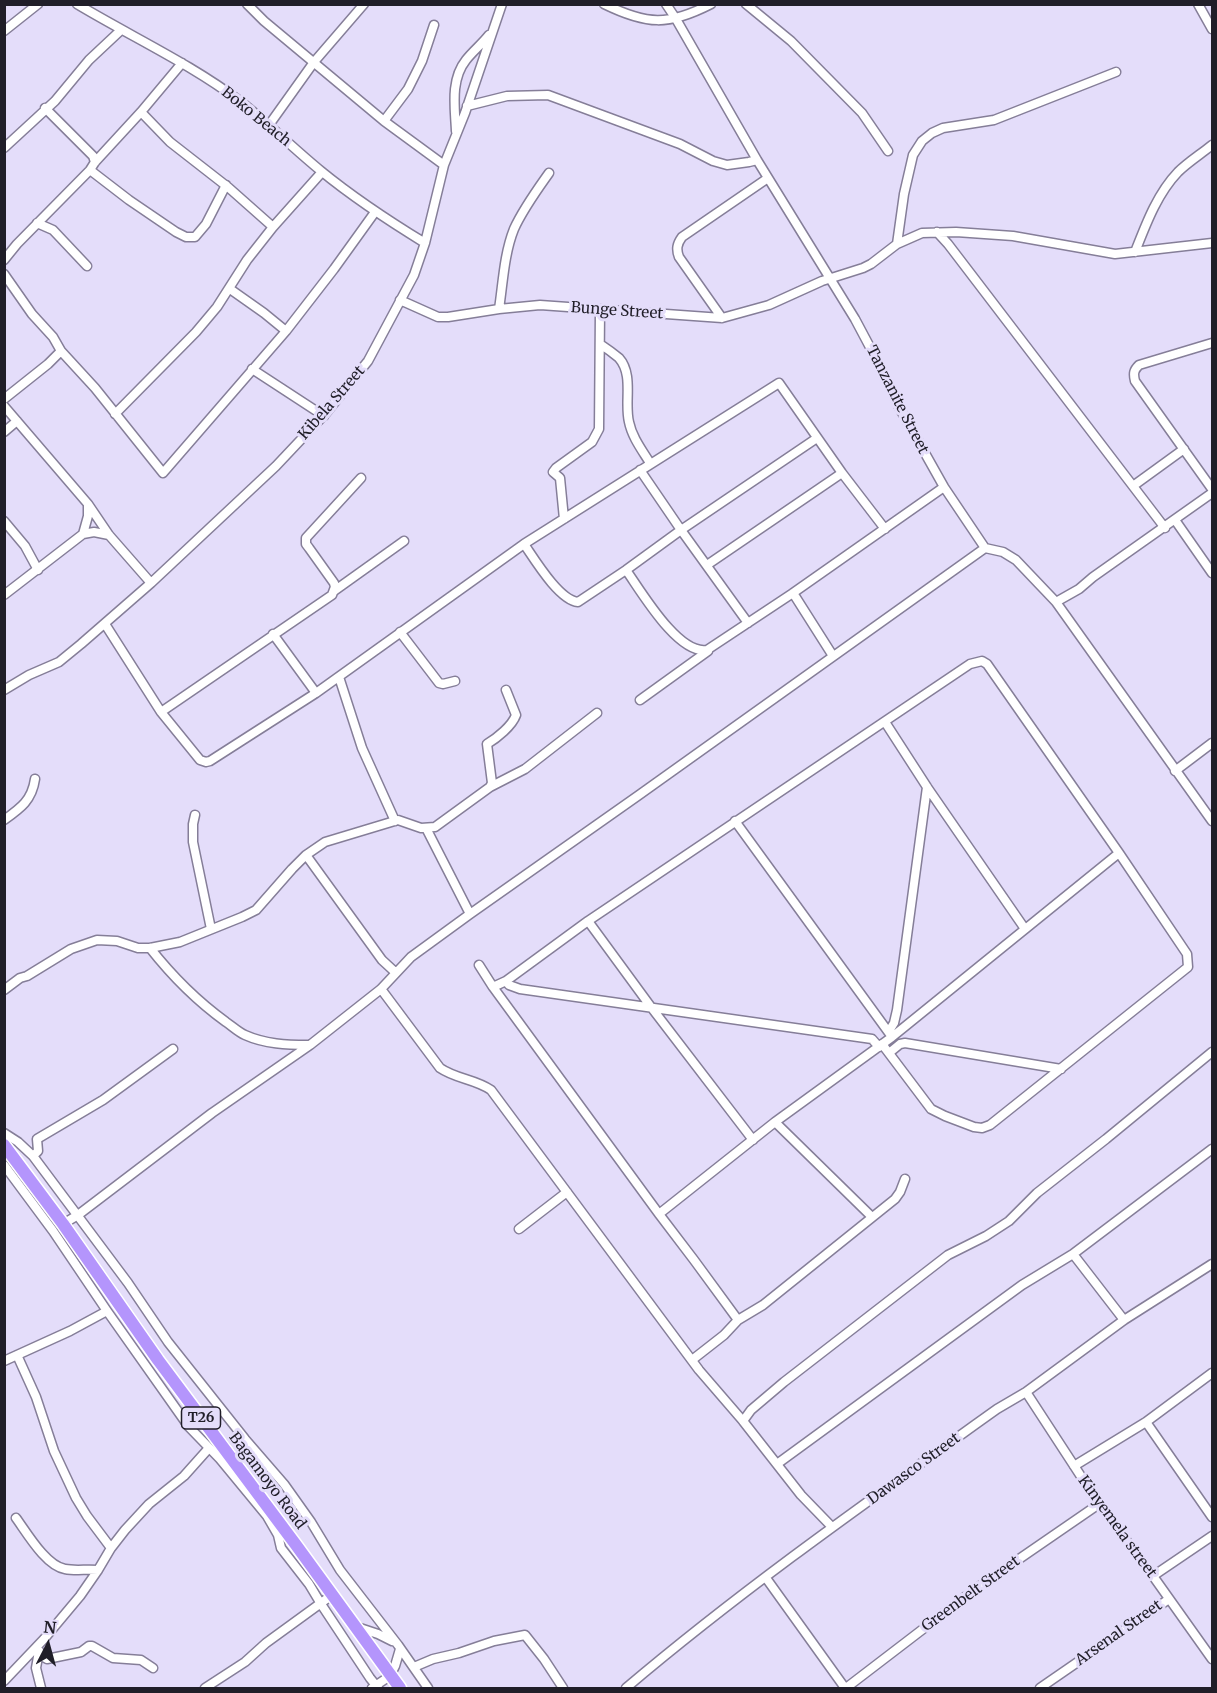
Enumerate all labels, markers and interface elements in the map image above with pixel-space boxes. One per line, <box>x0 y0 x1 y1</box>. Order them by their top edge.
street label: Boko Beach <box>218 84 294 150</box>
street label: Bunge Street <box>570 299 664 323</box>
street label: Tanzanite Street <box>862 343 932 457</box>
street label: Kibela Street <box>295 362 369 444</box>
road number: T26 <box>182 1407 220 1429</box>
street label: Bagamoyo Road <box>225 1429 309 1533</box>
street label: Dawasco Street <box>864 1429 964 1509</box>
street label: Kinyemela street <box>1074 1472 1160 1582</box>
street label: Greenbelt Street <box>919 1552 1023 1636</box>
street label: Arsenal Street <box>1072 1596 1166 1670</box>
north arrow <box>18 1615 78 1675</box>
text: N <box>43 1616 57 1638</box>

